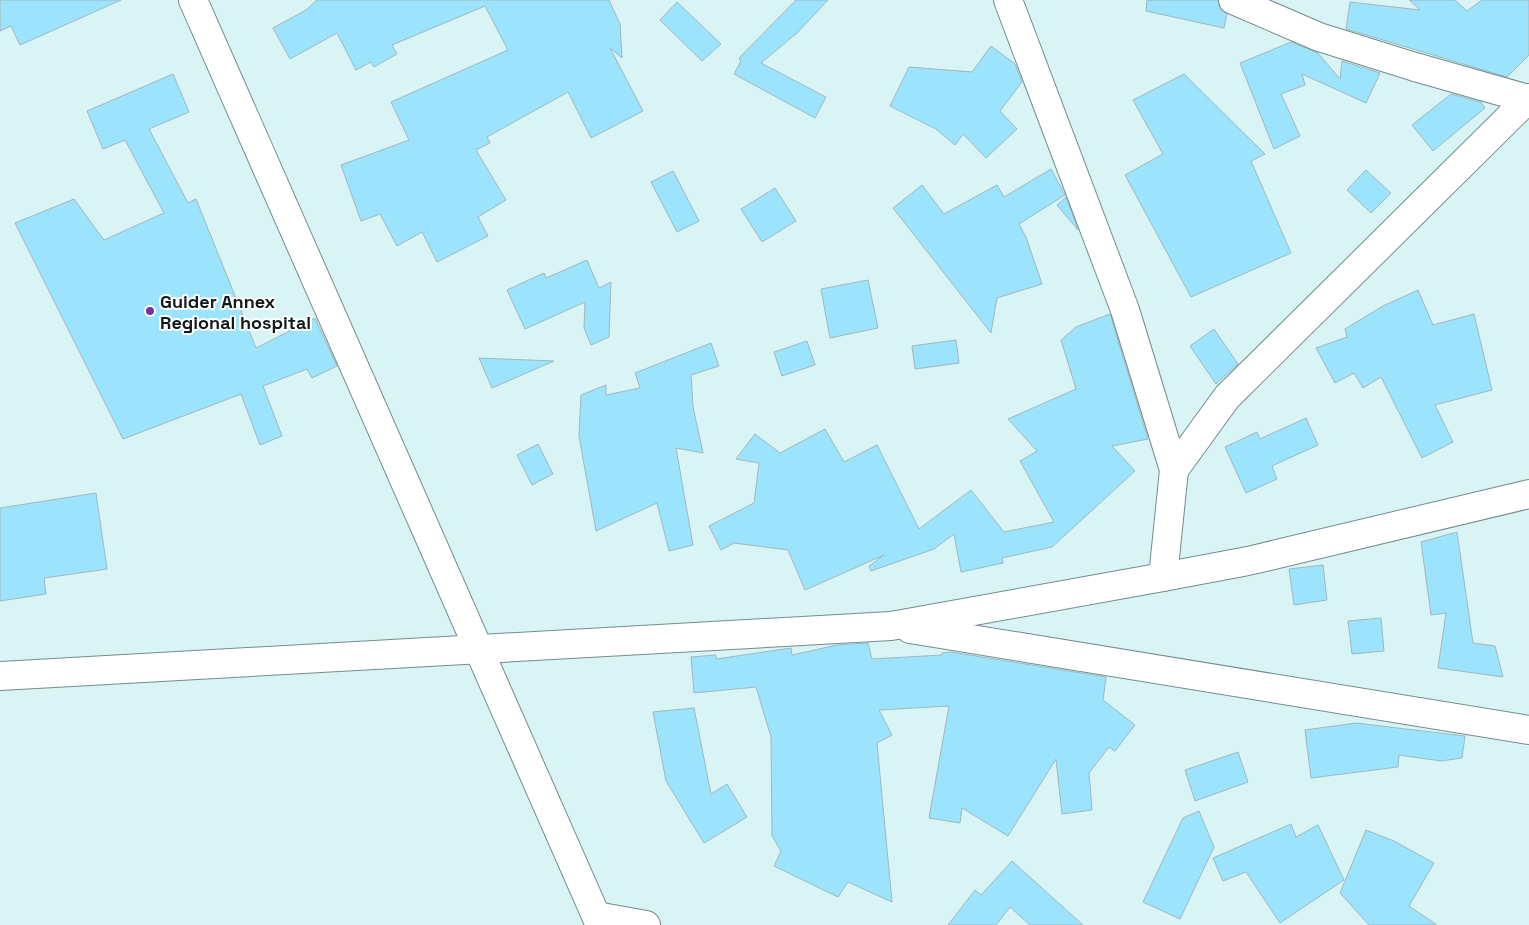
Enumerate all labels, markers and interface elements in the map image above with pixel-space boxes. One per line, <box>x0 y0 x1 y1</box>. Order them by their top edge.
place label: Guider Annex Regional hospital <box>160 290 311 334</box>
marker: Guider Annex Regional hospital <box>144 305 156 317</box>

